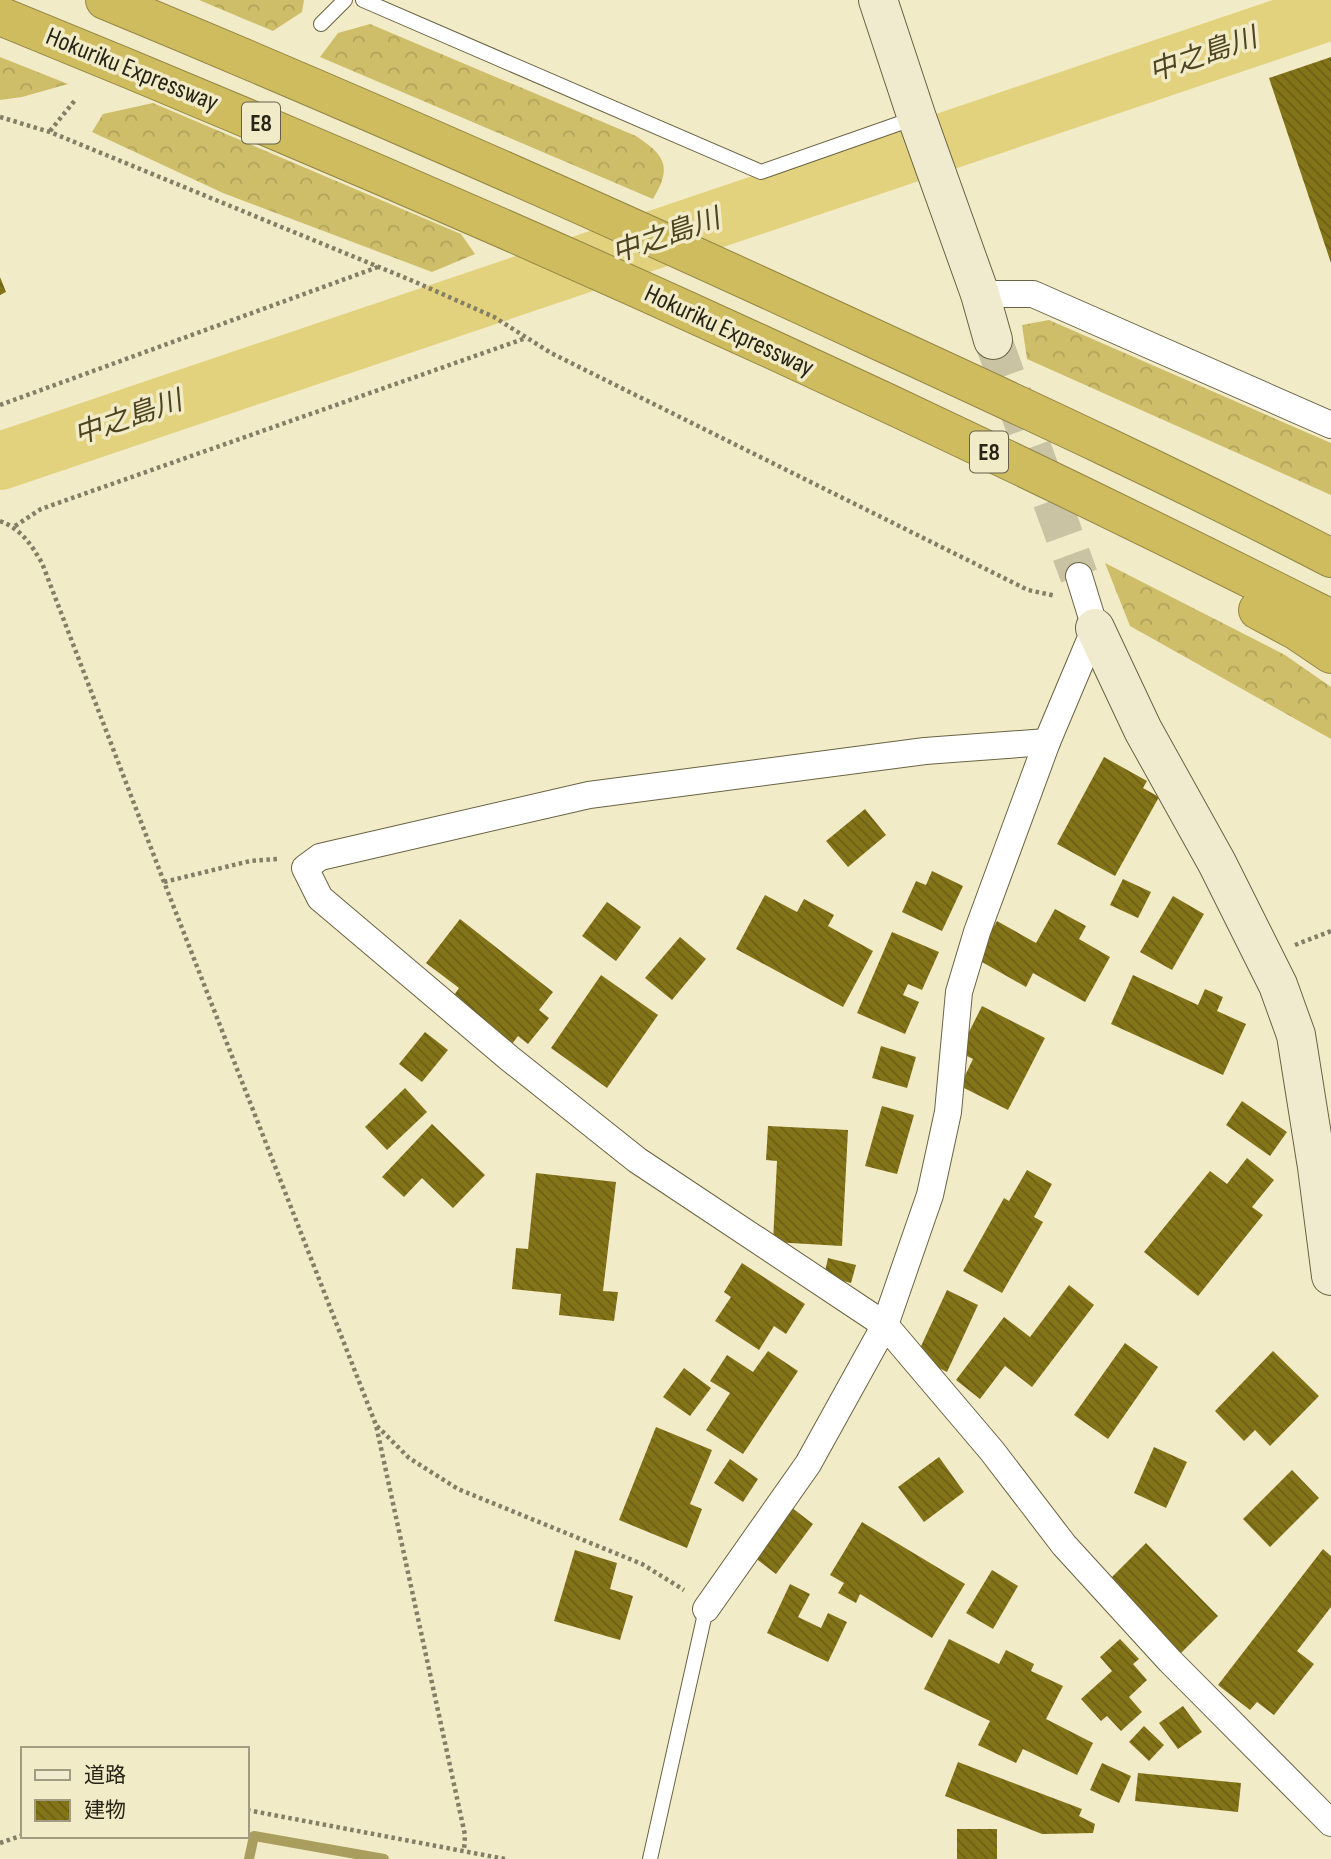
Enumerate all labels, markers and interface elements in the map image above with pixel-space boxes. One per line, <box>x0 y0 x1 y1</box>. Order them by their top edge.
water label: 中之島川 <box>1145 20 1264 89</box>
street label: Hokuriku Expressway <box>41 21 223 119</box>
road number: E8 <box>242 103 280 144</box>
water label: 中之島川 <box>608 201 727 270</box>
street label: Hokuriku Expressway <box>639 278 819 384</box>
water label: 中之島川 <box>70 383 189 452</box>
road number: E8 <box>970 432 1008 472</box>
legend <box>21 1747 248 1838</box>
text: 道路 <box>84 1763 126 1788</box>
text: 建物 <box>84 1798 126 1823</box>

